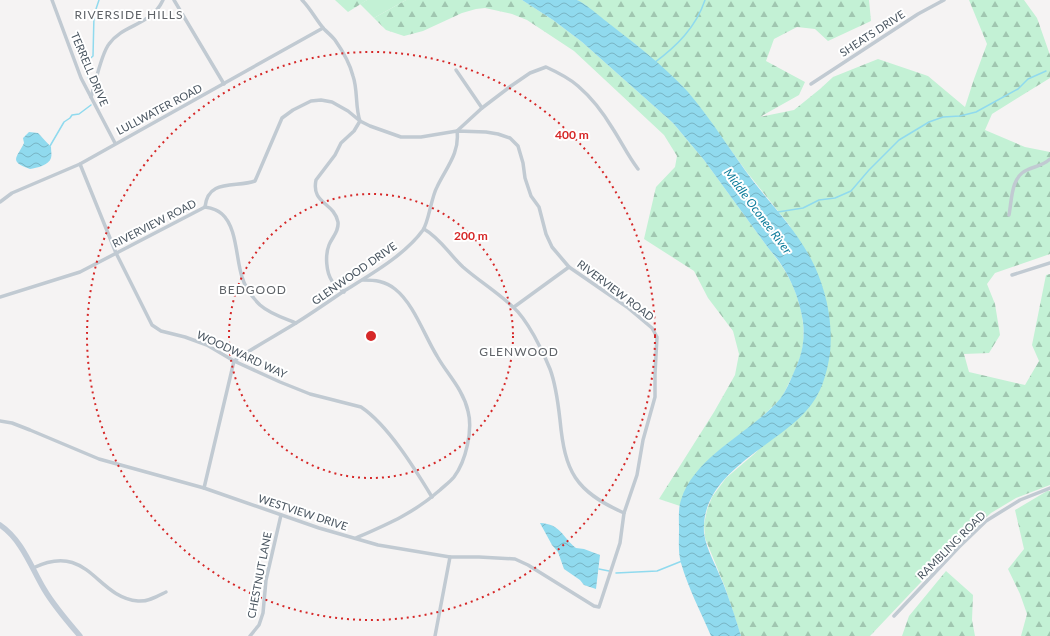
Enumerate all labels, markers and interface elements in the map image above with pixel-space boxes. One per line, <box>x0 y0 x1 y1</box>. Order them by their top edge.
district label: RIVERSIDE HILLS <box>75 7 183 22</box>
street label: SHEATS DRIVE <box>837 7 907 59</box>
street label: TERRELL DRIVE <box>69 30 111 108</box>
street label: LULLWATER ROAD <box>114 81 204 137</box>
text: 400 m <box>555 127 589 142</box>
water label: Middle Oconee River <box>721 165 796 257</box>
street label: RIVERVIEW ROAD <box>110 196 198 250</box>
text: 200 m <box>454 228 488 243</box>
street label: GLENWOOD DRIVE <box>309 239 399 307</box>
street label: RIVERVIEW ROAD <box>575 257 657 323</box>
district label: BEDGOOD <box>219 282 287 297</box>
street label: WOODWARD WAY <box>195 327 289 381</box>
centre of rings <box>364 329 378 343</box>
district label: GLENWOOD <box>479 344 559 359</box>
street label: WESTVIEW DRIVE <box>257 491 349 533</box>
street label: RAMBLING ROAD <box>914 508 988 582</box>
street label: CHESTNUT LANE <box>244 531 274 619</box>

